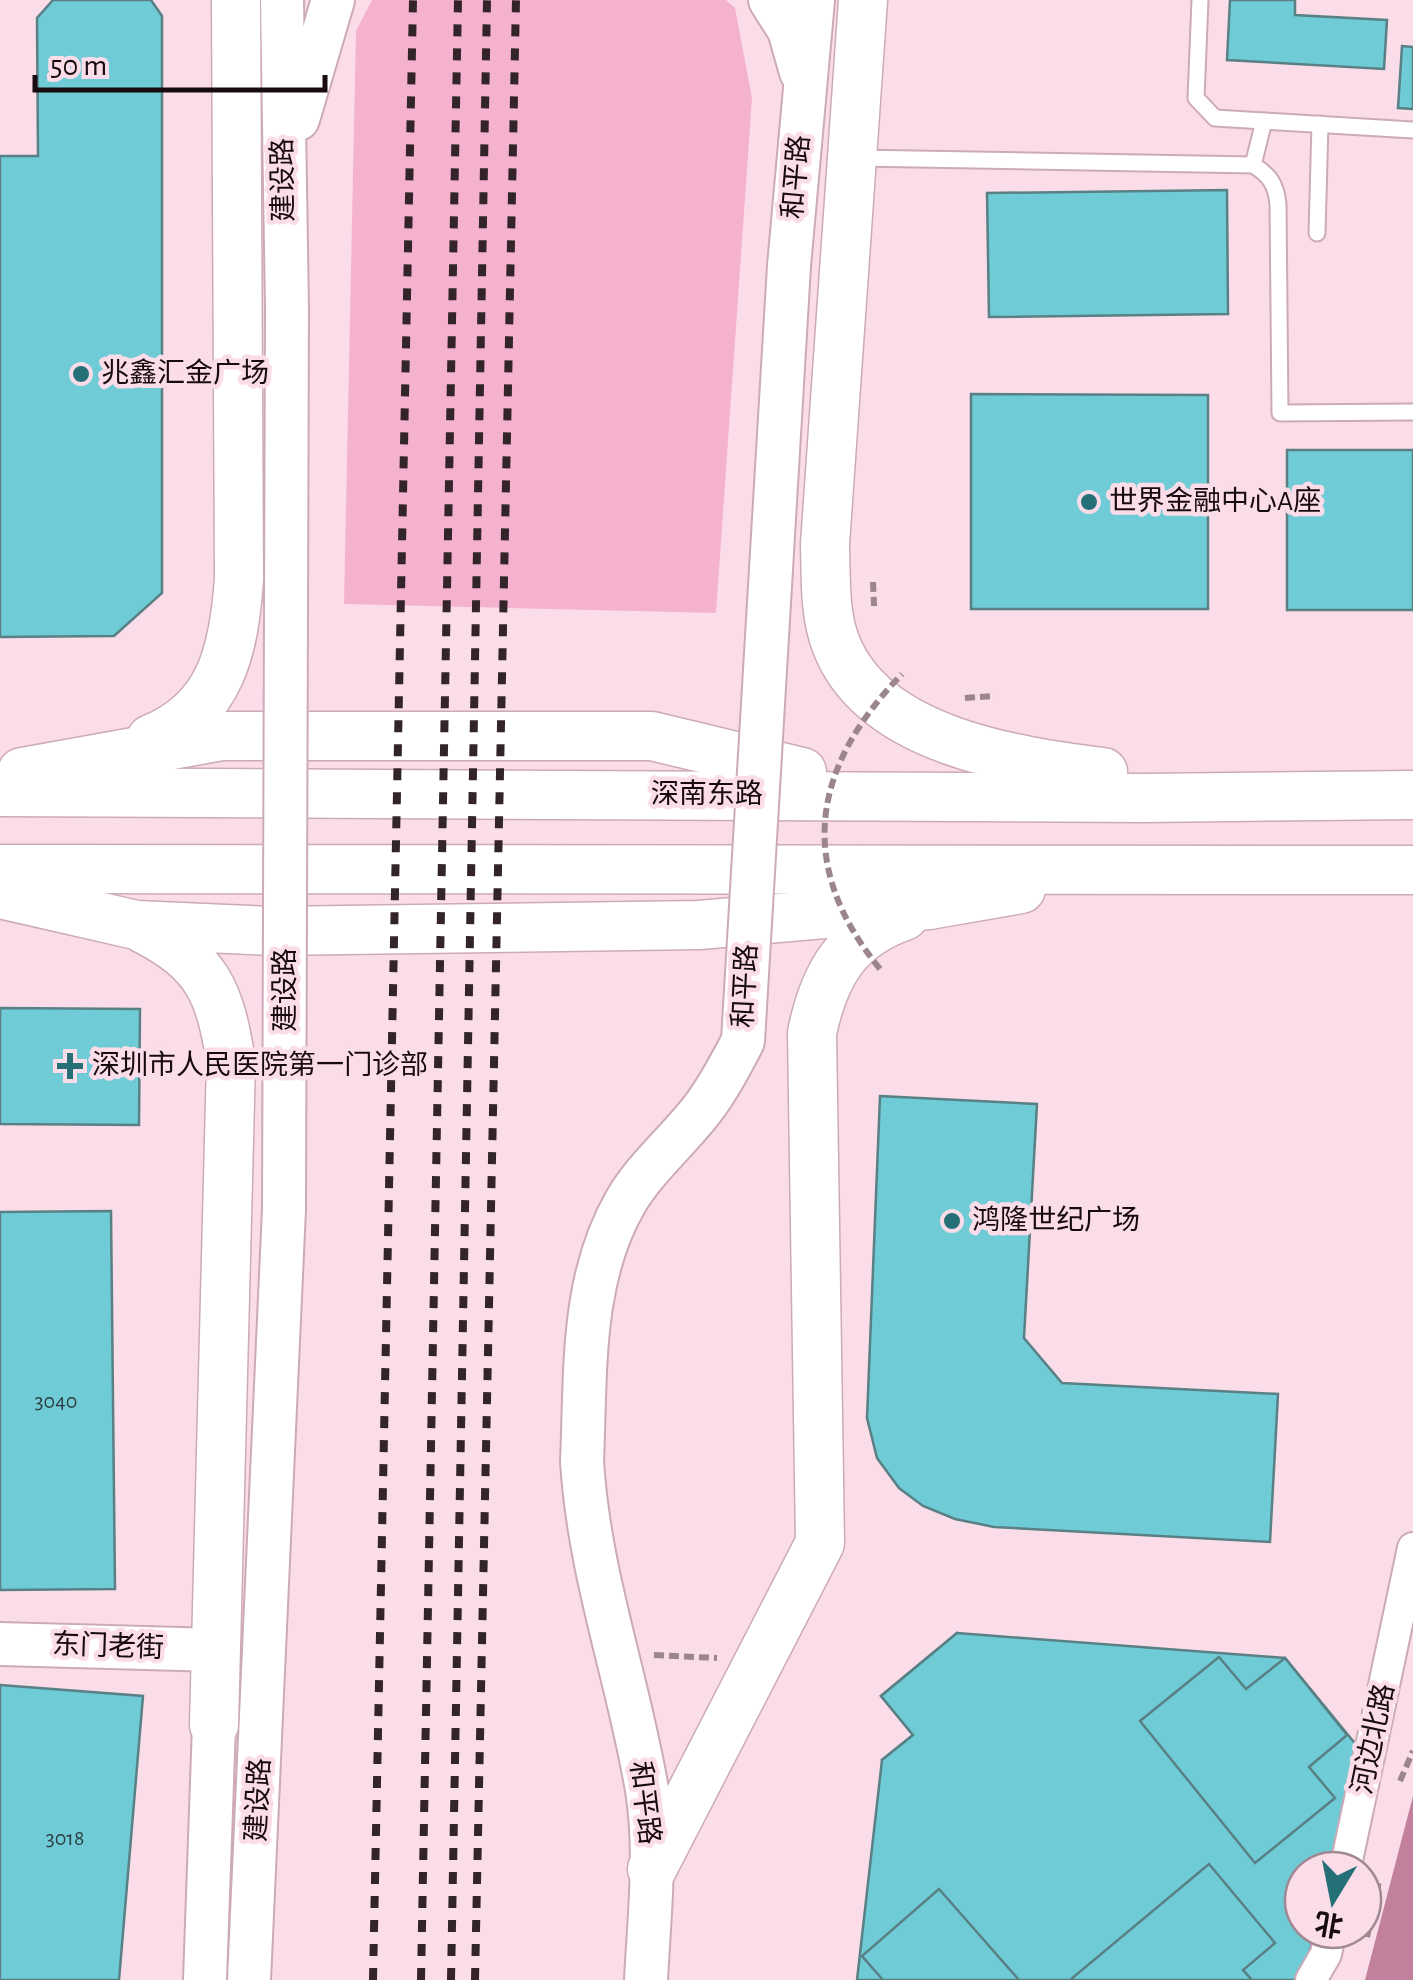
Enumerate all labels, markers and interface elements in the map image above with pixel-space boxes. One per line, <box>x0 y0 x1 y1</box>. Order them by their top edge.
scale bar <box>35 30 325 92</box>
text: 50 m <box>50 51 107 81</box>
street label: 和平路 <box>777 134 815 220</box>
street label: 建设路 <box>267 138 299 222</box>
place label: 兆鑫汇金广场 <box>101 358 269 388</box>
marker: 兆鑫汇金广场 <box>70 363 92 385</box>
place label: 世界金融中心A座 <box>1109 486 1321 516</box>
marker: 世界金融中心A座 <box>1078 491 1100 513</box>
street label: 深南东路 <box>651 779 763 809</box>
street label: 和平路 <box>728 943 762 1029</box>
street label: 建设路 <box>270 948 300 1032</box>
place label: 深圳市人民医院第一门诊部 <box>92 1050 428 1080</box>
marker: 深圳市人民医院第一门诊部 <box>57 1053 83 1079</box>
place label: 鸿隆世纪广场 <box>972 1205 1140 1235</box>
marker: 鸿隆世纪广场 <box>941 1210 963 1232</box>
house number: 3040 <box>35 1390 77 1412</box>
street label: 东门老街 <box>52 1629 165 1663</box>
street label: 河边北路 <box>1347 1681 1399 1797</box>
street label: 建设路 <box>241 1757 275 1843</box>
street label: 和平路 <box>625 1759 665 1846</box>
house number: 3018 <box>46 1827 84 1849</box>
north arrow <box>1283 1850 1383 1950</box>
text: 北 <box>1312 1906 1345 1941</box>

